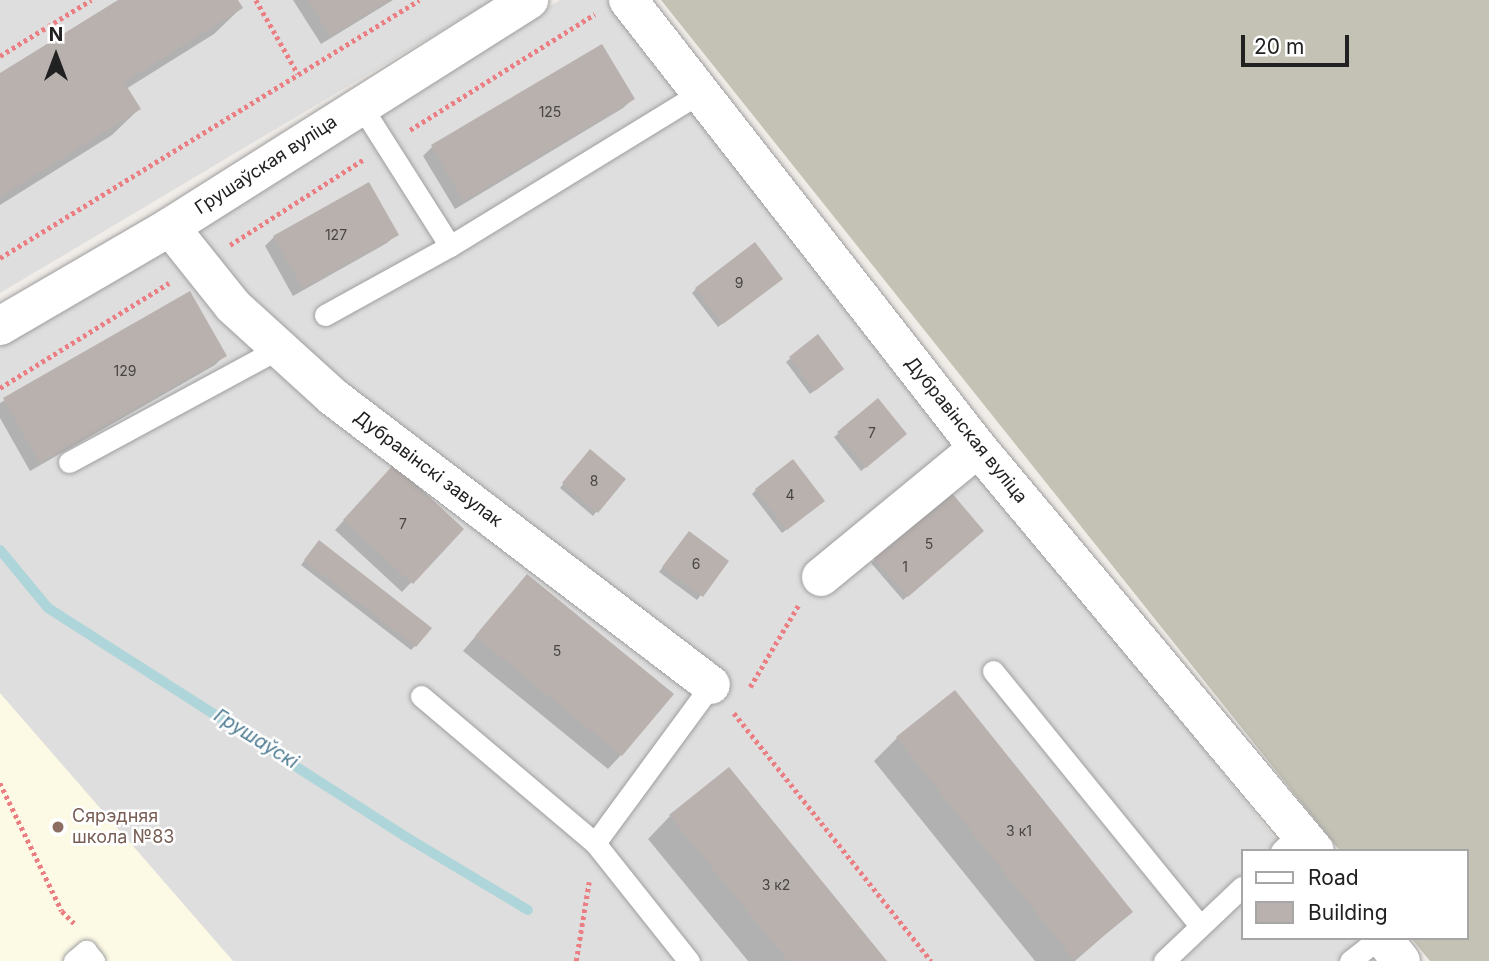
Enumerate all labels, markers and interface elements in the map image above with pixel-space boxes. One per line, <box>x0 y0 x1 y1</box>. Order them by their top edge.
north arrow <box>21 21 91 91</box>
scale bar <box>1244 21 1352 65</box>
text: N <box>49 23 63 46</box>
text: 20 m <box>1254 34 1304 59</box>
house number: 125 <box>539 104 561 120</box>
street label: Грушаўская вуліца <box>191 111 341 219</box>
house number: 127 <box>325 227 347 243</box>
house number: 9 <box>735 275 743 291</box>
street label: Дубравінская вуліца <box>900 352 1032 508</box>
house number: 129 <box>114 363 136 379</box>
street label: Дубравінскі завулак <box>350 406 506 532</box>
house number: 7 <box>868 425 876 441</box>
house number: 8 <box>590 473 598 489</box>
house number: 4 <box>785 487 795 503</box>
house number: 7 <box>399 516 407 532</box>
house number: 5 <box>925 536 933 552</box>
house number: 6 <box>692 556 700 572</box>
house number: 1 <box>902 559 908 575</box>
house number: 5 <box>553 643 561 659</box>
water label: Грушаўскі <box>210 704 302 774</box>
place label: Сярэдняя школа №83 <box>72 806 174 848</box>
marker: Сярэдняя школа №83 <box>50 819 66 835</box>
house number: 3 к1 <box>1006 823 1032 839</box>
legend <box>1240 849 1468 940</box>
text: Road <box>1308 865 1359 890</box>
house number: 3 к2 <box>762 877 790 893</box>
text: Building <box>1308 900 1388 925</box>

